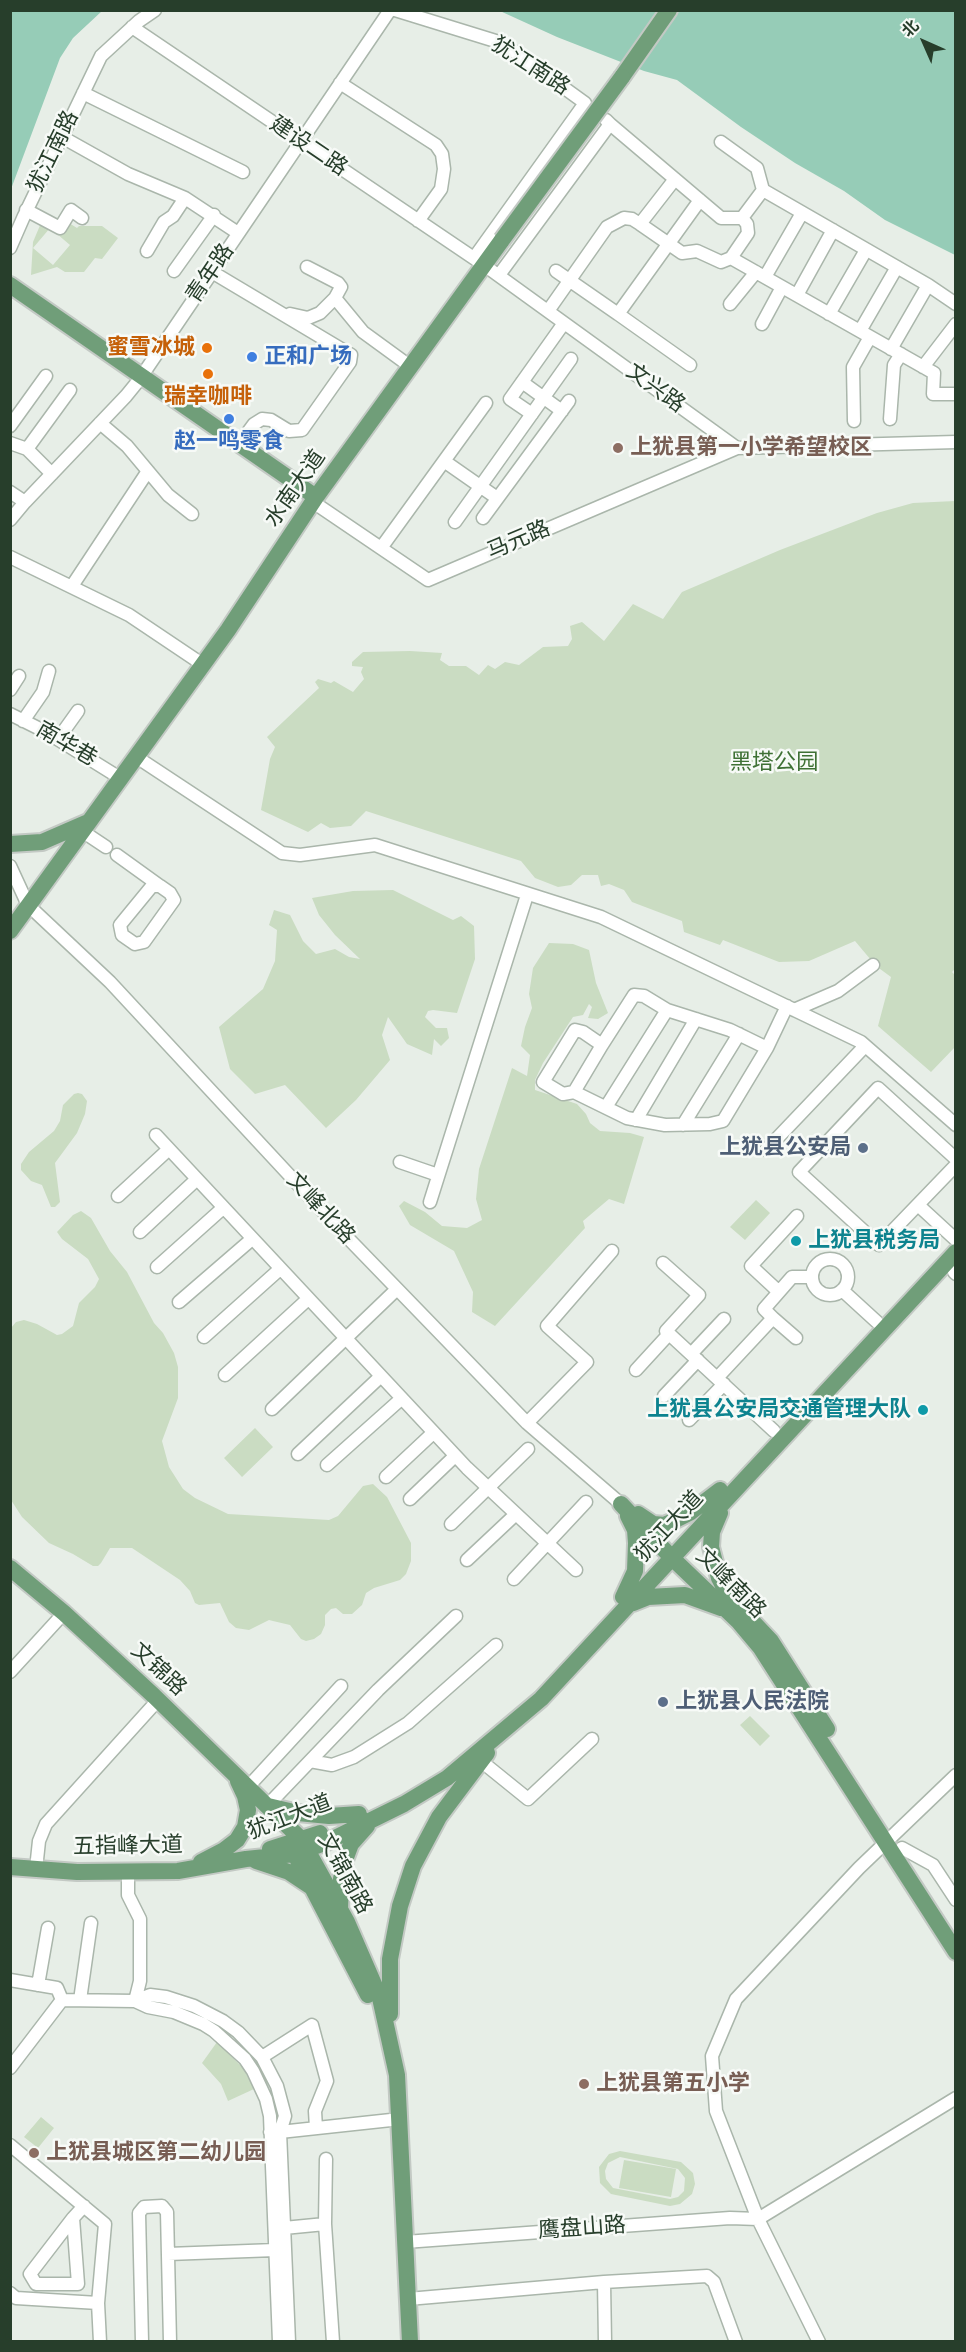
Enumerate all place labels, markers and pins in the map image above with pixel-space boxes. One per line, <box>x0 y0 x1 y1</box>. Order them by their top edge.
place label: 蜜雪冰城 <box>107 335 195 361</box>
marker: 蜜雪冰城 <box>200 341 214 355</box>
place label: 正和广场 <box>264 344 352 370</box>
marker: 正和广场 <box>245 350 259 364</box>
marker: 瑞幸咖啡 <box>201 367 215 381</box>
place label: 瑞幸咖啡 <box>164 384 252 410</box>
marker: 赵一鸣零食 <box>222 412 236 426</box>
place label: 赵一鸣零食 <box>174 429 284 455</box>
place label: 上犹县第一小学希望校区 <box>630 435 872 461</box>
marker: 上犹县第一小学希望校区 <box>611 441 625 455</box>
place label: 上犹县公安局 <box>719 1135 851 1161</box>
marker: 上犹县公安局 <box>856 1141 870 1155</box>
place label: 上犹县税务局 <box>808 1228 940 1254</box>
marker: 上犹县税务局 <box>789 1234 803 1248</box>
place label: 上犹县公安局交通管理大队 <box>647 1397 911 1423</box>
marker: 上犹县公安局交通管理大队 <box>916 1403 930 1417</box>
place label: 上犹县人民法院 <box>675 1689 829 1715</box>
marker: 上犹县人民法院 <box>656 1695 670 1709</box>
place label: 上犹县第五小学 <box>596 2071 750 2097</box>
marker: 上犹县第五小学 <box>577 2077 591 2091</box>
place label: 上犹县城区第二幼儿园 <box>46 2140 266 2166</box>
marker: 上犹县城区第二幼儿园 <box>27 2146 41 2160</box>

